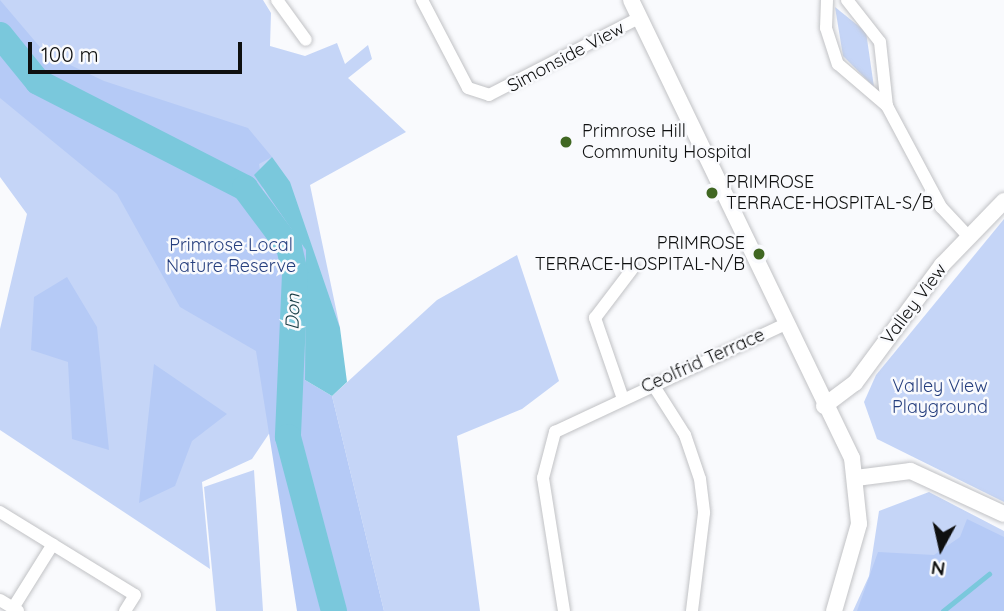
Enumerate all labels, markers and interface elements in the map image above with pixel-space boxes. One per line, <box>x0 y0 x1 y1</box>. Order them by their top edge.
street label: Simonside View <box>504 17 628 97</box>
scale bar <box>32 28 245 72</box>
text: 100 m <box>41 41 99 67</box>
place label: Primrose Hill Community Hospital <box>582 121 751 164</box>
marker: Primrose Hill Community Hospital <box>556 132 576 152</box>
place label: PRIMROSE TERRACE-HOSPITAL-S/B <box>726 172 933 214</box>
marker: PRIMROSE TERRACE-HOSPITAL-S/B <box>704 185 720 201</box>
place label: PRIMROSE TERRACE-HOSPITAL-N/B <box>535 233 745 276</box>
park label: Primrose Local Nature Reserve <box>166 235 296 278</box>
marker: PRIMROSE TERRACE-HOSPITAL-N/B <box>751 246 767 262</box>
street label: Valley View <box>877 259 951 349</box>
water label: Don <box>281 293 305 331</box>
street label: Ceolfrid Terrace <box>638 324 768 398</box>
park label: Valley View Playground <box>892 376 988 418</box>
north arrow <box>906 513 976 583</box>
text: N <box>929 556 947 582</box>

